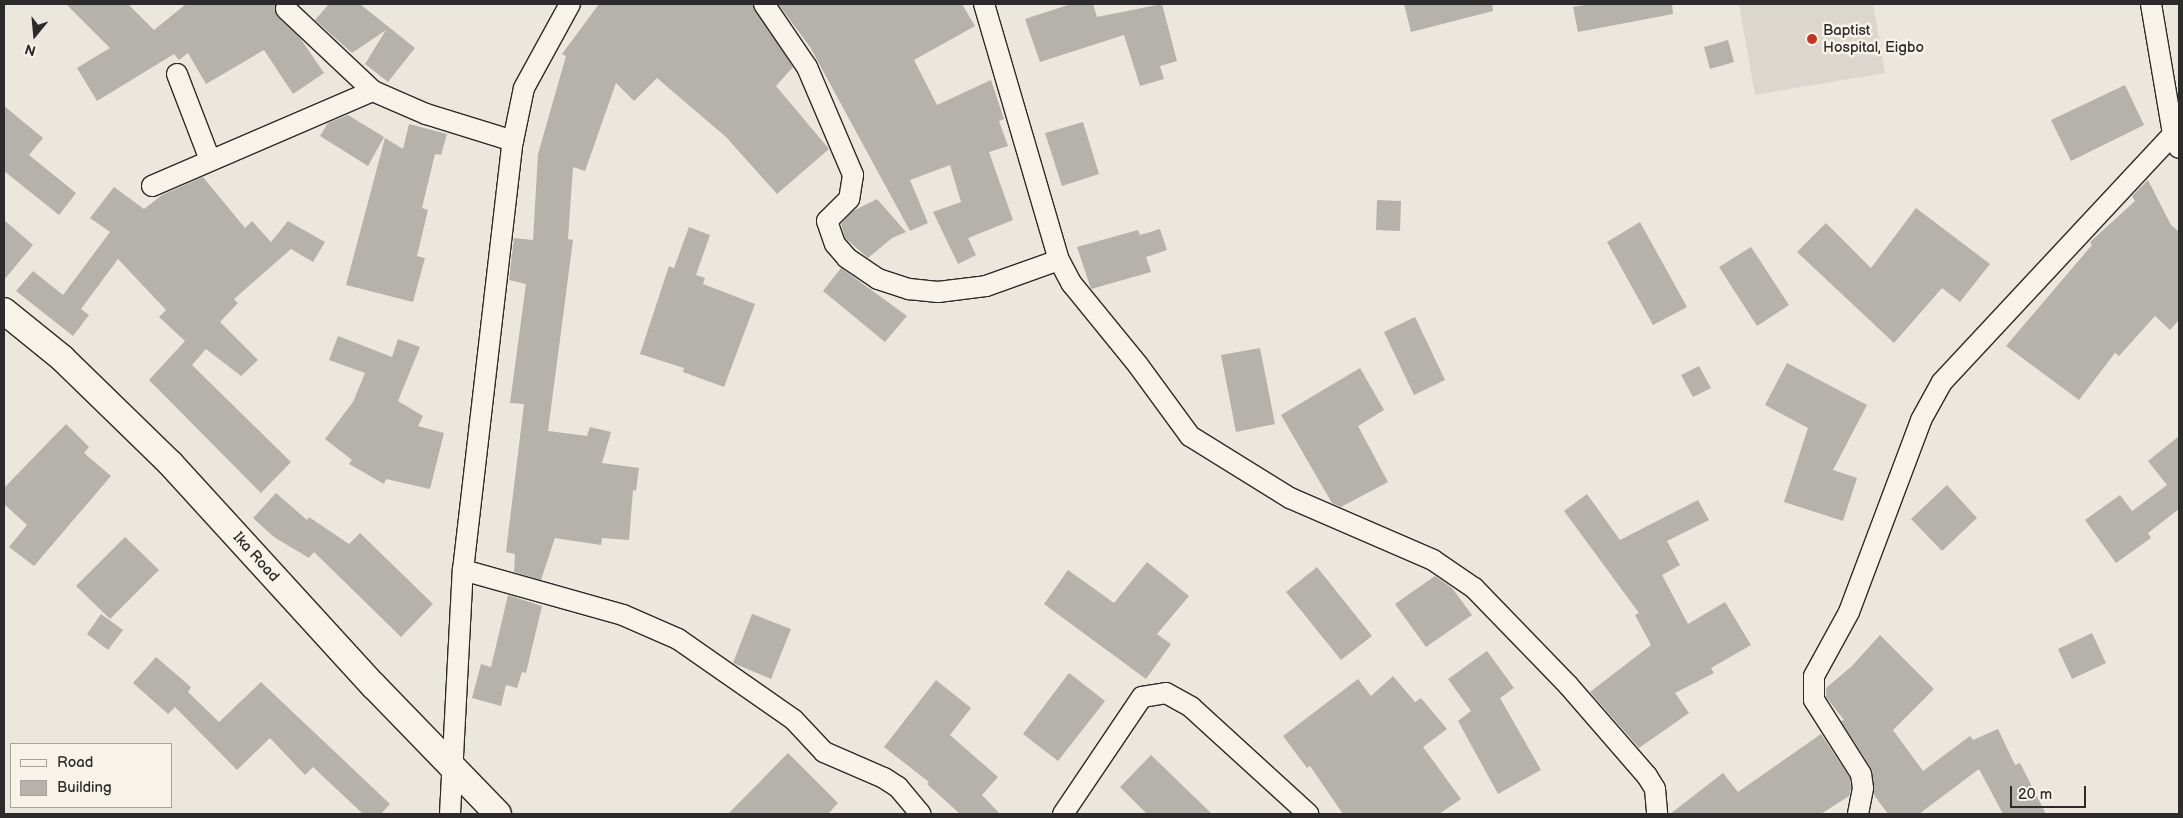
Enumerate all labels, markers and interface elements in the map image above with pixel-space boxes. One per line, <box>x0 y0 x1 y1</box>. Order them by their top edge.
north arrow <box>10 10 60 60</box>
place label: Baptist Hospital, Eigbo <box>1823 21 1924 56</box>
marker: Baptist Hospital, Eigbo <box>1805 32 1819 46</box>
text: N <box>23 40 38 59</box>
street label: Ika Road <box>229 528 283 586</box>
legend <box>10 743 172 808</box>
text: Road <box>57 753 93 772</box>
scale bar <box>2013 776 2089 808</box>
text: Building <box>57 778 112 797</box>
text: 20 m <box>2018 785 2052 804</box>

